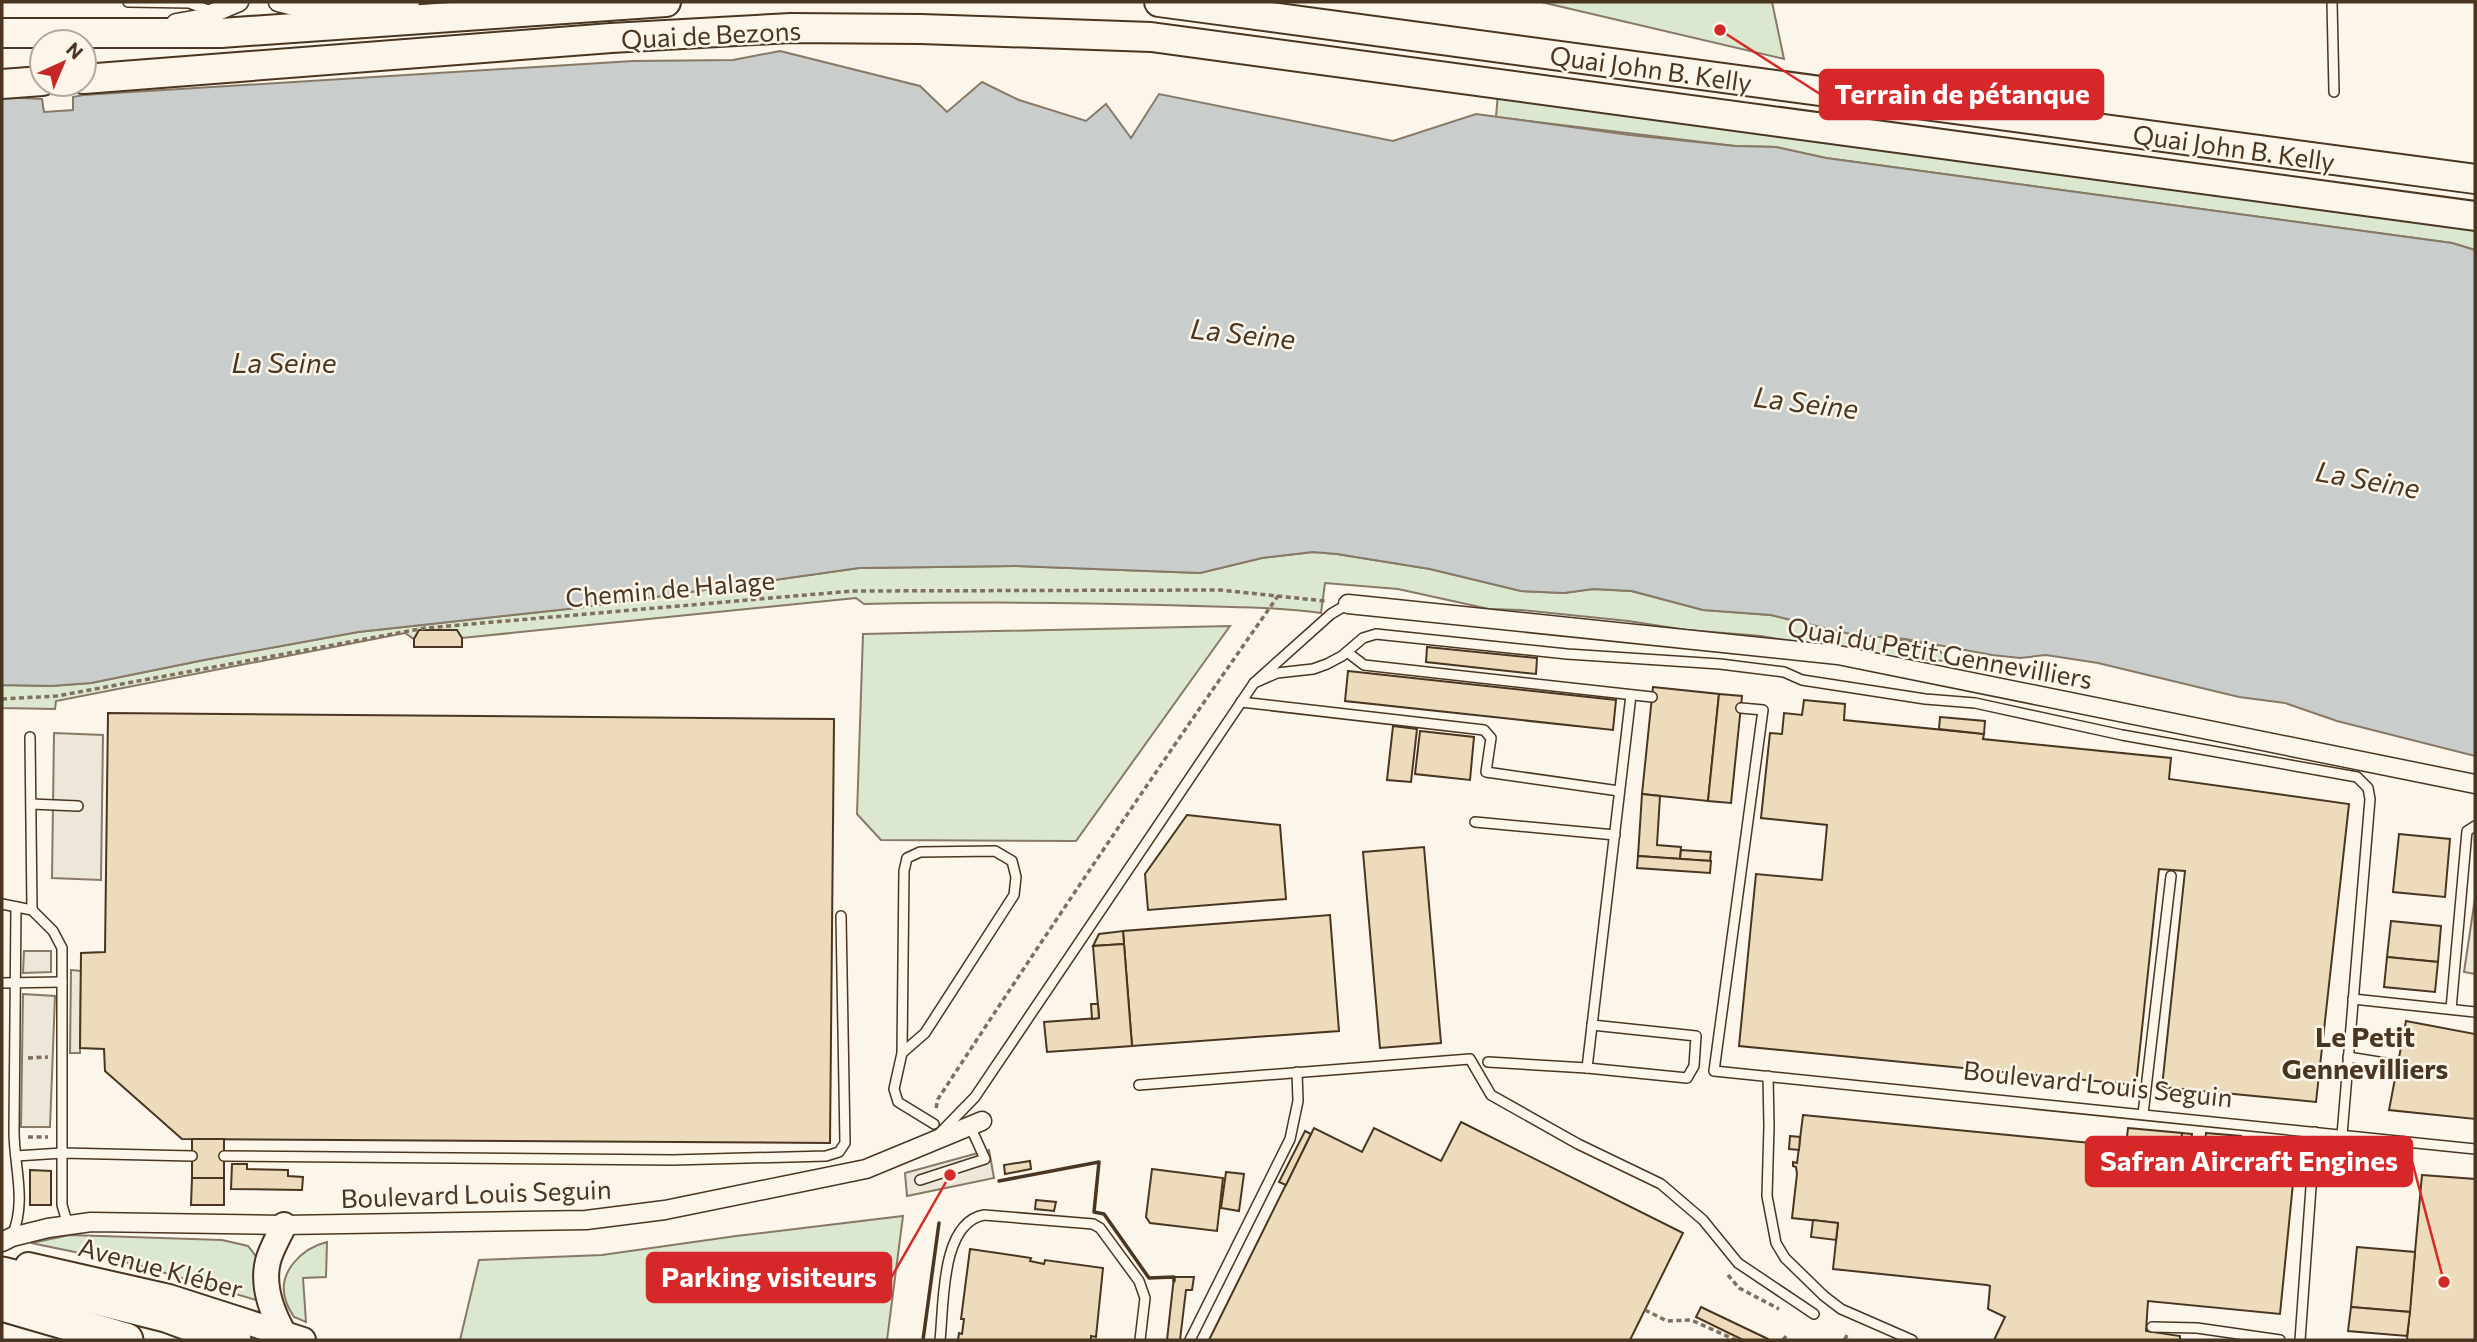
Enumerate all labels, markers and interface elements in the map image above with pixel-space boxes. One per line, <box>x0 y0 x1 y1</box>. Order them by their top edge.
street label: Quai de Bezons <box>620 14 802 54</box>
north arrow <box>28 28 98 98</box>
text: N <box>62 37 88 64</box>
street label: Quai John B. Kelly <box>1548 38 1754 98</box>
callout: Terrain de pétanque <box>1820 70 2103 119</box>
text: Terrain de pétanque <box>1834 76 2090 110</box>
street label: Quai John B. Kelly <box>2131 117 2337 177</box>
water label: La Seine <box>1189 311 1297 355</box>
water label: La Seine <box>231 345 337 379</box>
water label: La Seine <box>1752 379 1861 425</box>
water label: La Seine <box>2313 453 2423 505</box>
street label: Chemin de Halage <box>564 563 776 613</box>
street label: Quai du Petit Gennevilliers <box>1785 610 2095 694</box>
district label: Le Petit Gennevilliers <box>2282 1019 2448 1085</box>
street label: Boulevard Louis Seguin <box>1962 1053 2234 1113</box>
callout: Safran Aircraft Engines <box>2086 1137 2412 1186</box>
text: Safran Aircraft Engines <box>2100 1143 2398 1177</box>
street label: Boulevard Louis Seguin <box>340 1173 612 1213</box>
street label: Avenue Kléber <box>75 1230 247 1304</box>
callout: Parking visiteurs <box>647 1253 891 1302</box>
text: Parking visiteurs <box>661 1259 877 1293</box>

